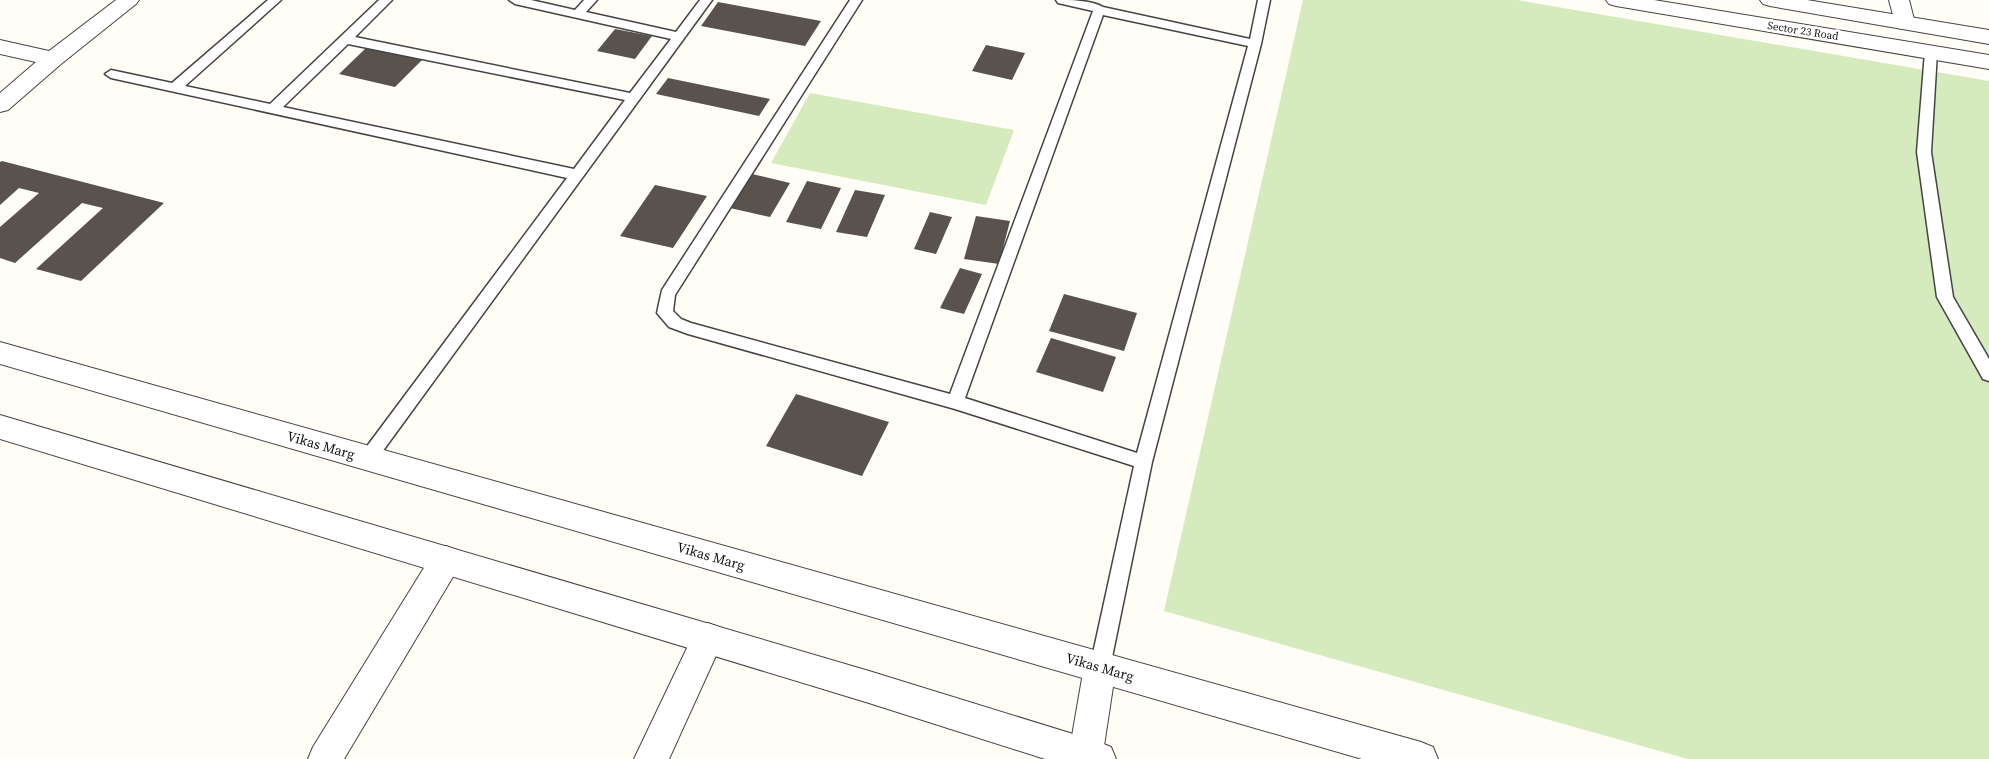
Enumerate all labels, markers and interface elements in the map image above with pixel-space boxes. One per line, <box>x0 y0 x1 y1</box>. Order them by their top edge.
street label: Sector 23 Road <box>1766 18 1840 44</box>
street label: Vikas Marg <box>285 426 357 464</box>
street label: Vikas Marg <box>675 537 747 575</box>
street label: Vikas Marg <box>1064 648 1136 686</box>

